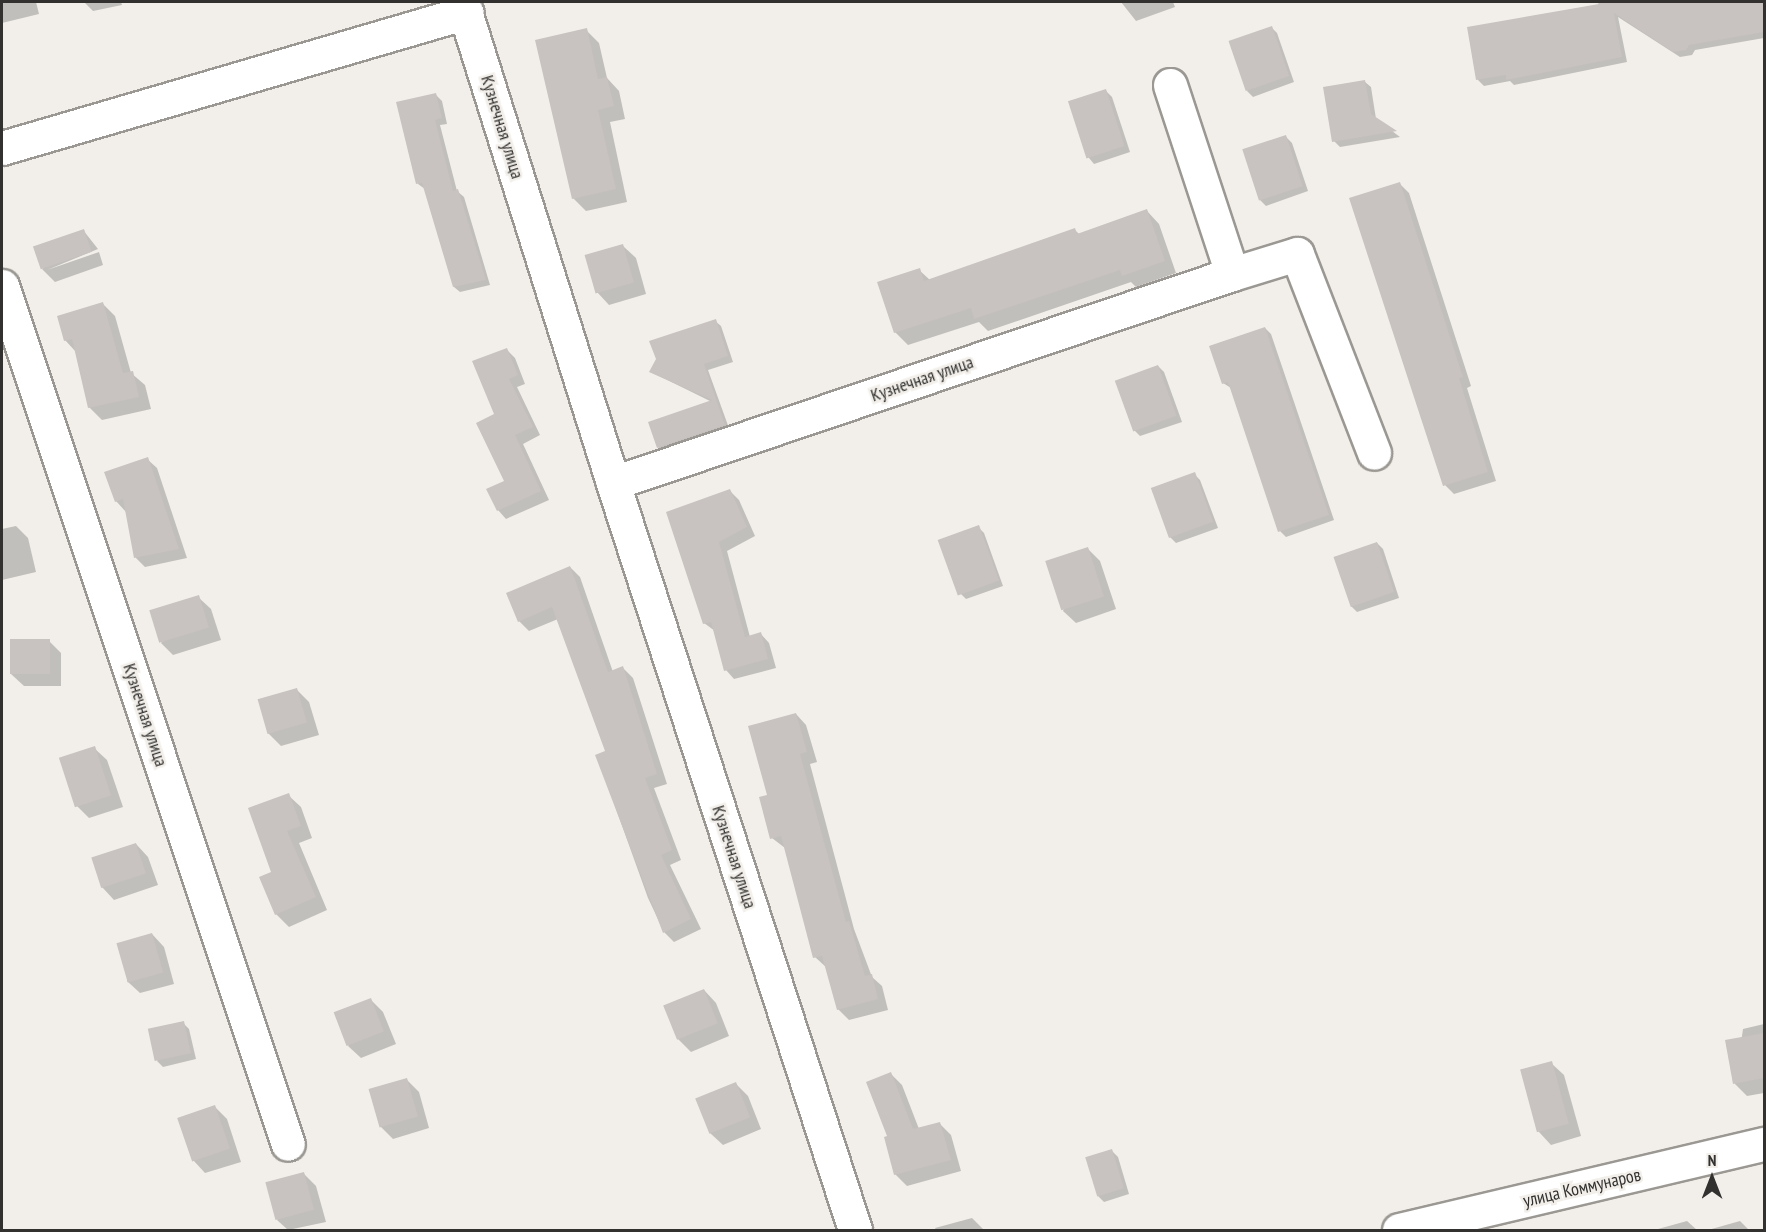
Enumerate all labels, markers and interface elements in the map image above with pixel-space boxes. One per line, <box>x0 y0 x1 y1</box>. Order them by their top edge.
street label: Кузнечная улица <box>476 73 528 181</box>
street label: Кузнечная улица <box>868 351 976 407</box>
street label: Кузнечная улица <box>118 661 172 769</box>
street label: Кузнечная улица <box>707 803 761 911</box>
north arrow <box>1682 1148 1742 1208</box>
text: N <box>1708 1150 1716 1170</box>
street label: улица Коммунаров <box>1521 1164 1643 1212</box>

